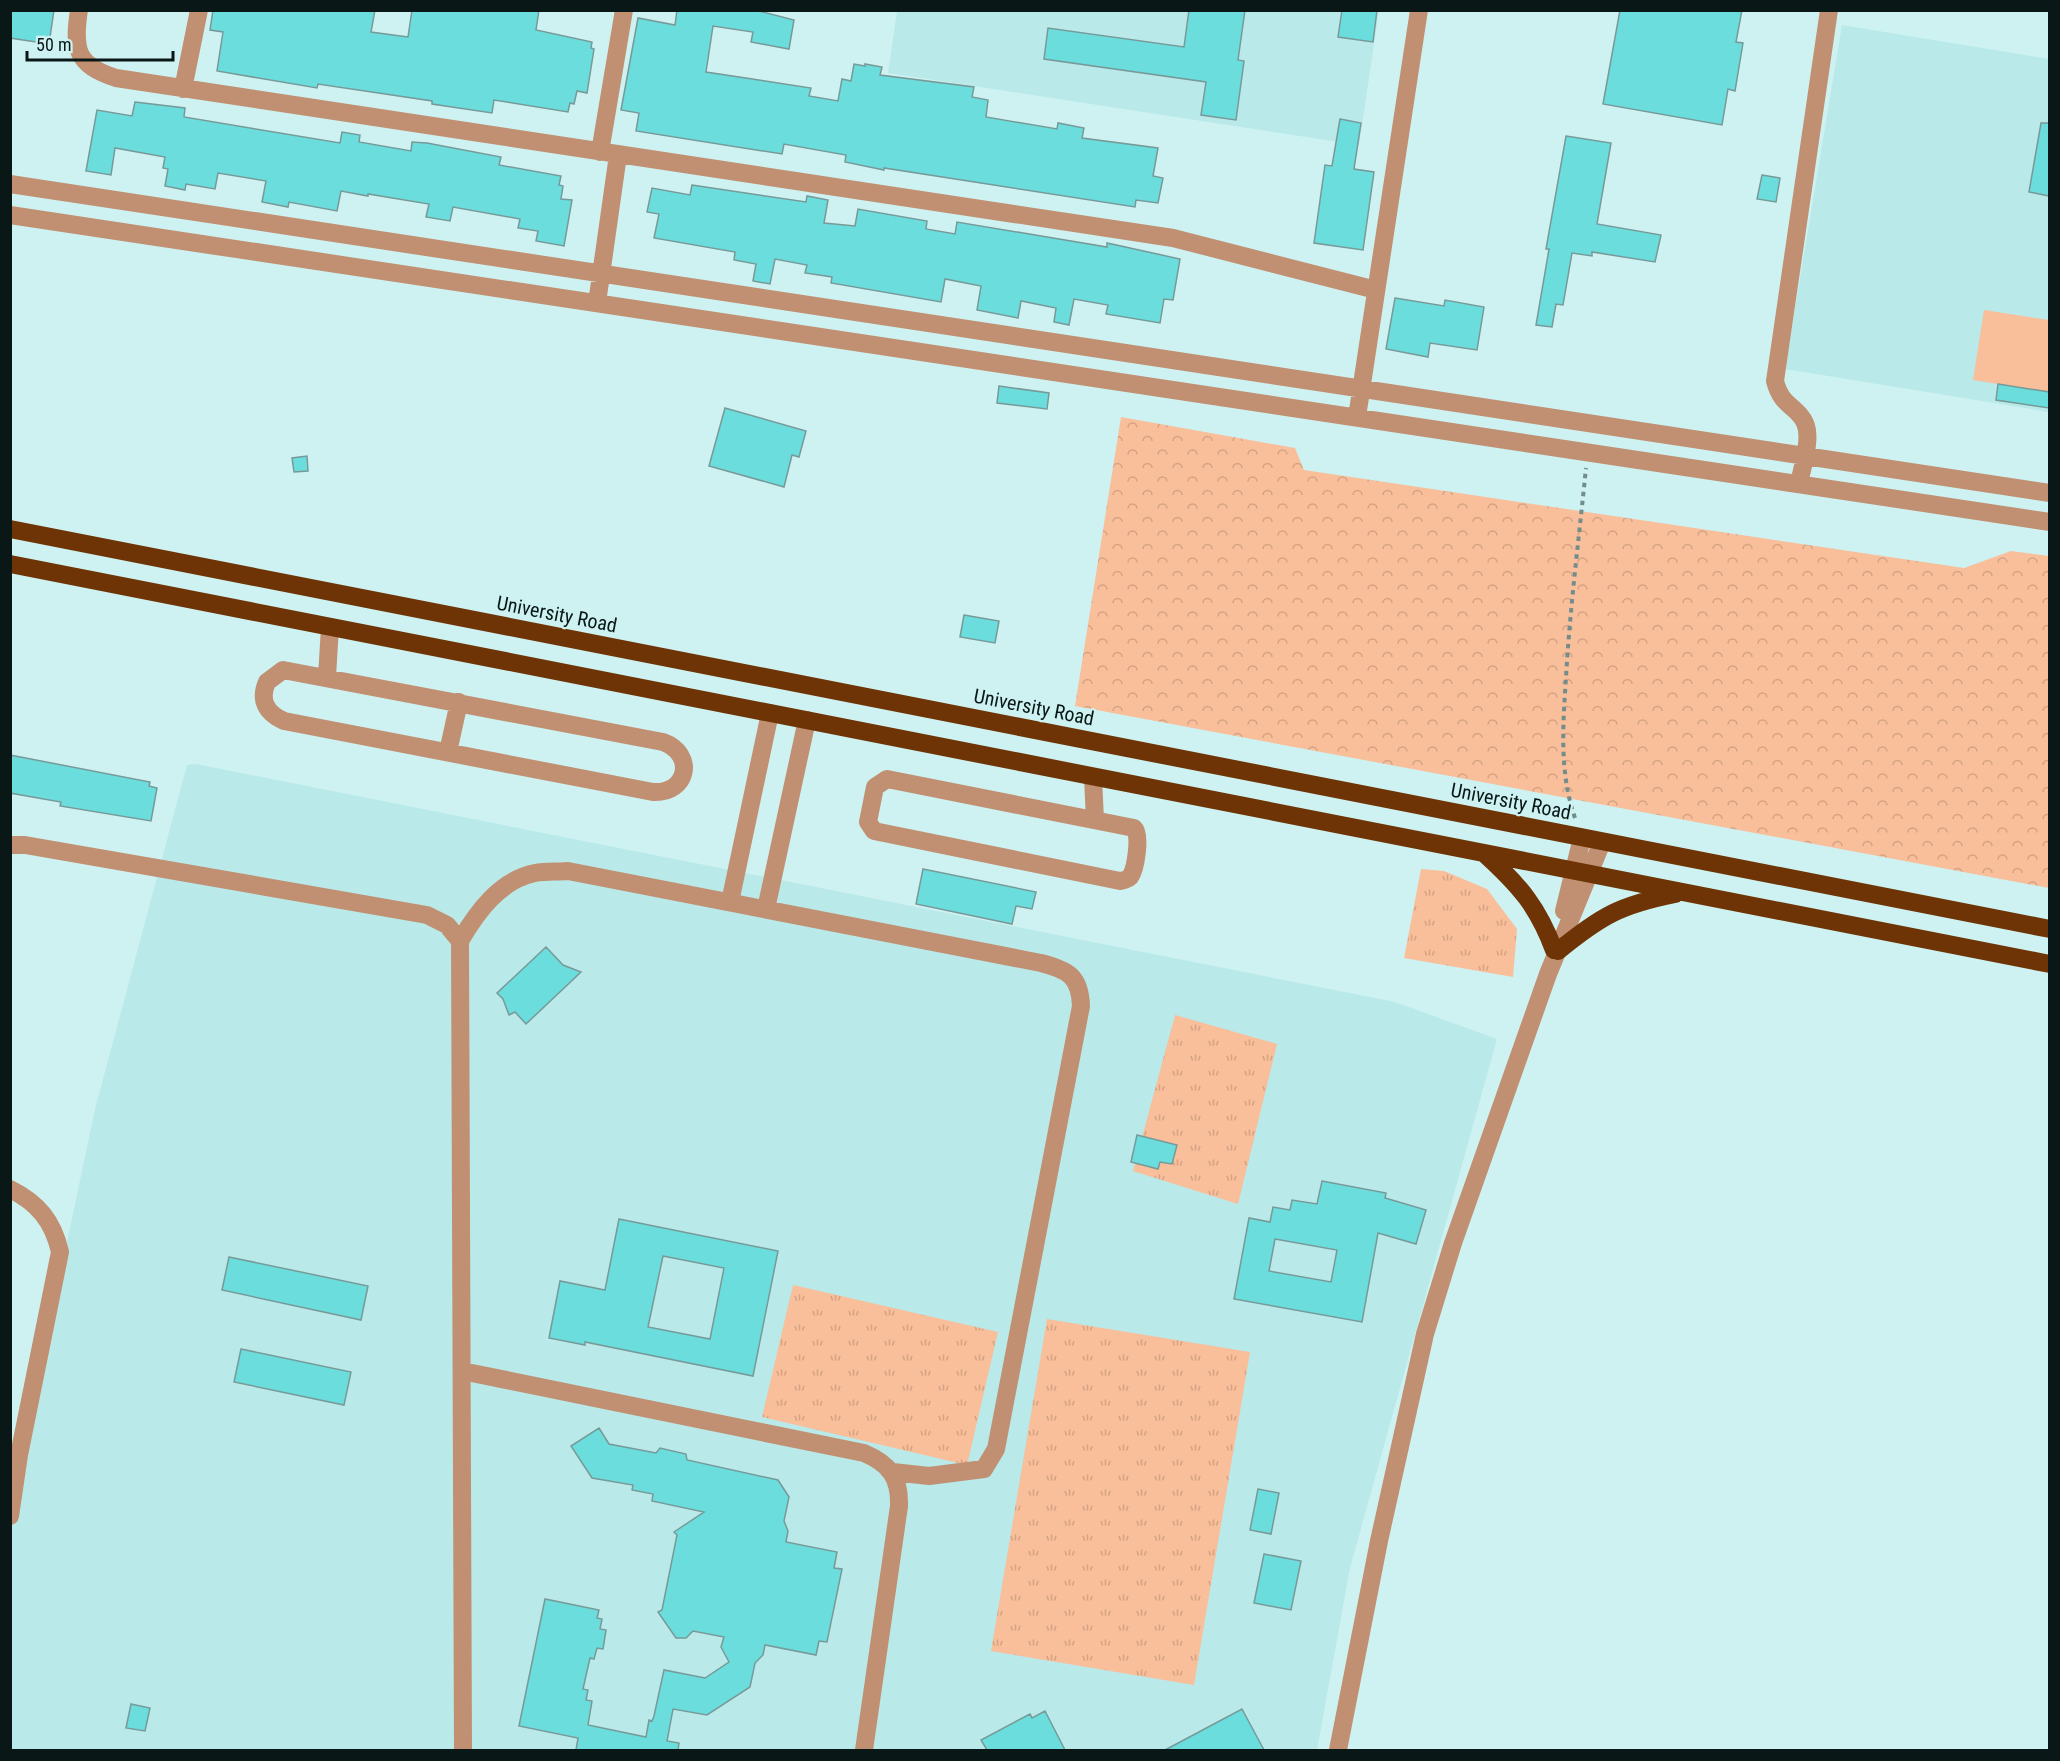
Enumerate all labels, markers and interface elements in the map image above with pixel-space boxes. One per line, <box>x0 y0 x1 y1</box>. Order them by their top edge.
scale bar <box>27 24 172 62</box>
text: 50 m <box>36 34 71 55</box>
street label: University Road <box>495 591 619 637</box>
street label: University Road <box>972 684 1096 730</box>
street label: University Road <box>1449 778 1573 824</box>

